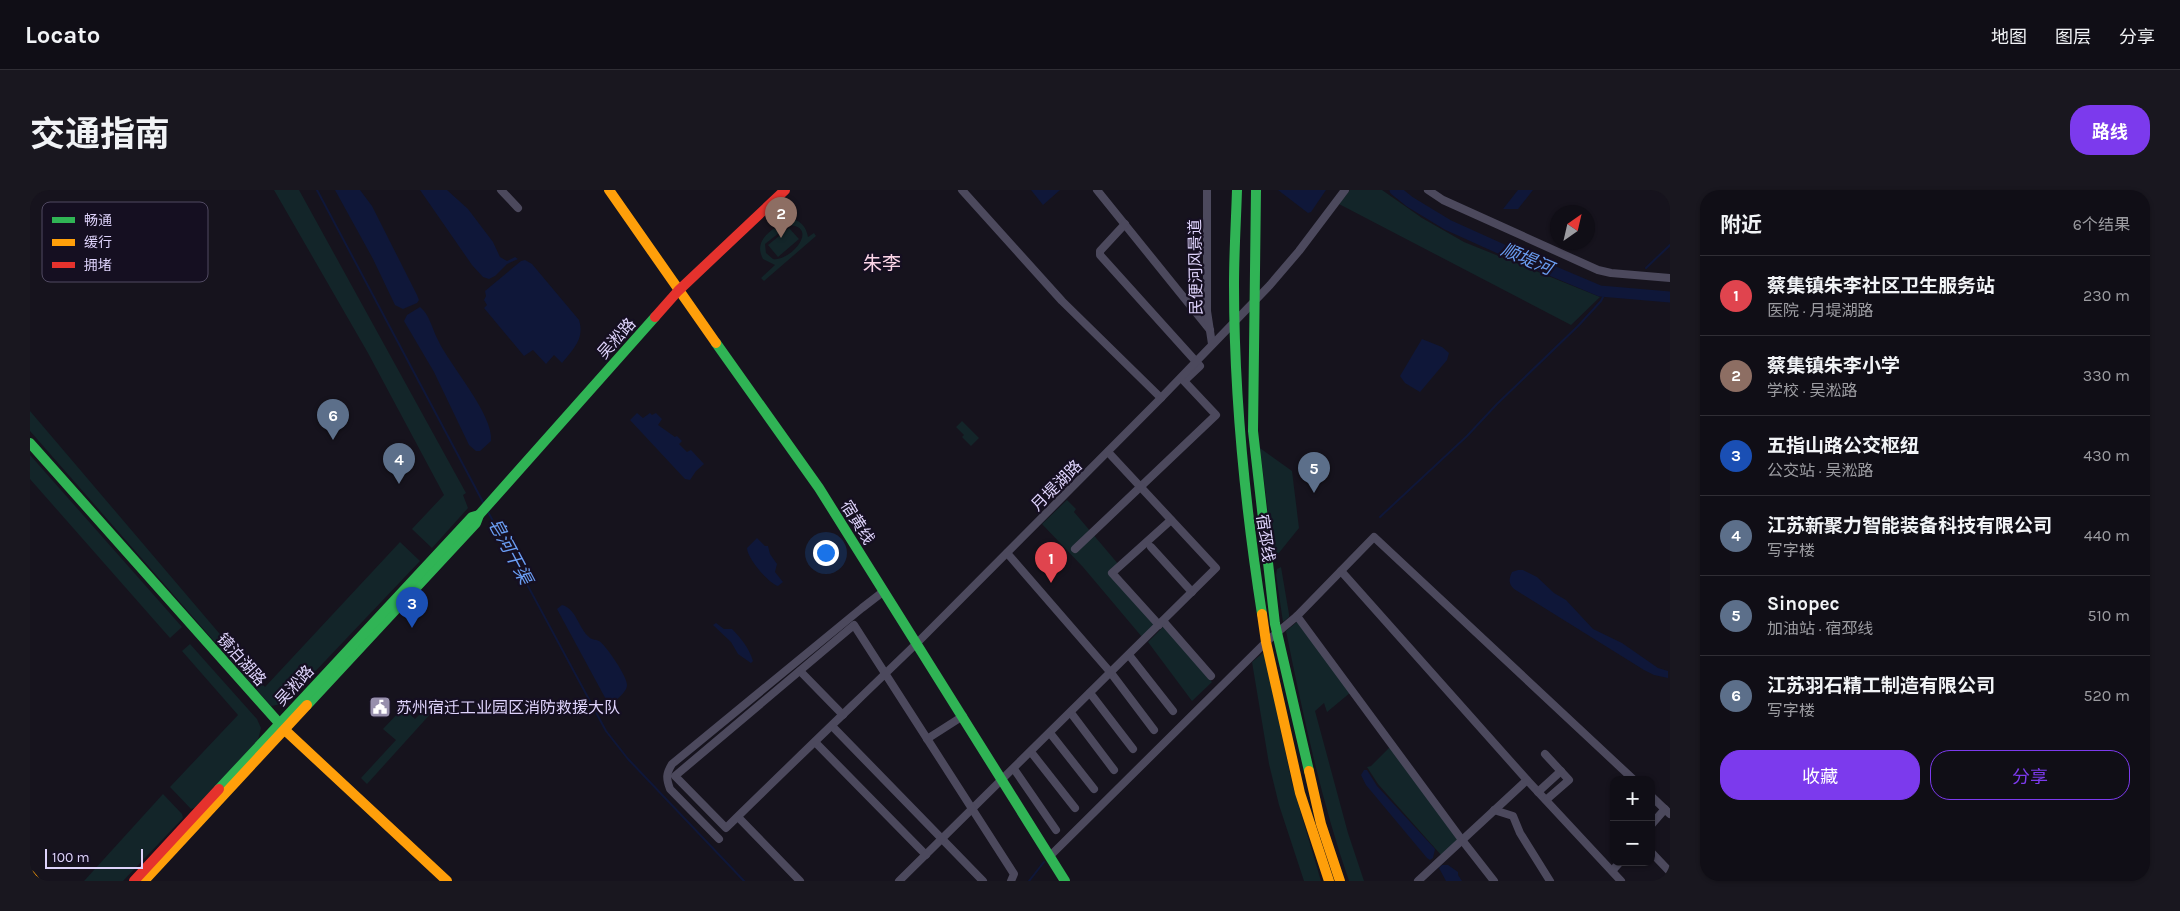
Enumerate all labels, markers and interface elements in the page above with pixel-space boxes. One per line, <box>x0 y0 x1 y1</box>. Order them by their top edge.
text: Locato <box>25 21 100 49</box>
text: 地图 <box>1991 26 2027 48</box>
text: 图层 <box>2055 26 2091 48</box>
text: 分享 <box>2119 26 2155 48</box>
button: 路线 <box>2070 105 2150 155</box>
text: 交通指南 <box>30 114 170 155</box>
pin: 2 <box>765 197 797 238</box>
legend <box>42 202 208 282</box>
north arrow <box>1550 205 1595 250</box>
text: 畅通 <box>84 212 112 229</box>
text: 附近 <box>1720 213 1762 237</box>
text: 6个结果 <box>2073 215 2130 234</box>
street label: 民便河风景道 <box>1185 219 1206 315</box>
text: 缓行 <box>84 234 112 251</box>
water label: 顺堤河 <box>1498 238 1559 281</box>
district label: 朱李 <box>863 253 901 275</box>
text: 拥堵 <box>84 257 112 274</box>
text: 蔡集镇朱李社区卫生服务站 <box>1767 275 1995 297</box>
text: 1 <box>1733 286 1739 305</box>
text: 230 m <box>2083 286 2130 305</box>
text: 医院 · 月堤湖路 <box>1767 301 1873 320</box>
street label: 吴淞路 <box>593 314 639 363</box>
text: 蔡集镇朱李小学 <box>1767 355 1900 377</box>
text: 2 <box>1731 366 1741 385</box>
text: 330 m <box>2083 366 2130 385</box>
text: 学校 · 吴淞路 <box>1767 381 1857 400</box>
pin: 6 <box>317 399 349 440</box>
text: 五指山路公交枢纽 <box>1767 435 1919 457</box>
pin: 4 <box>383 443 415 484</box>
text: 3 <box>1731 446 1741 465</box>
text: 430 m <box>2083 446 2130 465</box>
pin: 5 <box>1298 452 1330 493</box>
street label: 月堤湖路 <box>1027 456 1086 515</box>
text: 公交站 · 吴淞路 <box>1767 461 1873 480</box>
street label: 宿黄线 <box>837 497 878 548</box>
street label: 宿邳线 <box>1253 513 1278 563</box>
water label: 皂河干渠 <box>483 514 538 591</box>
text: 江苏新聚力智能装备科技有限公司 <box>1767 515 2052 537</box>
text: 4 <box>1731 526 1741 545</box>
text: 440 m <box>2084 526 2130 545</box>
your location <box>813 540 839 566</box>
text: 写字楼 <box>1767 541 1815 560</box>
pin: 1 <box>1035 542 1067 583</box>
pin: 3 <box>396 587 428 628</box>
text: Sinopec <box>1767 593 1840 615</box>
text: 5 <box>1731 606 1741 625</box>
text: 510 m <box>2087 606 2130 625</box>
text: 加油站 · 宿邳线 <box>1767 619 1873 638</box>
street label: 镜泊湖路 <box>213 629 270 689</box>
street label: 吴淞路 <box>271 661 318 709</box>
text: 江苏羽石精工制造有限公司 <box>1767 675 1995 697</box>
text: 6 <box>1731 686 1741 705</box>
text: 520 m <box>2083 686 2130 705</box>
public building icon: 苏州宿迁工业园区消防救援大队 <box>368 695 392 719</box>
place label: 苏州宿迁工业园区消防救援大队 <box>396 698 620 717</box>
text: 写字楼 <box>1767 701 1815 720</box>
button: 收藏 <box>1720 750 1920 800</box>
button: 分享 <box>1930 750 2130 800</box>
map controls <box>1610 776 1655 866</box>
button: + <box>1610 776 1655 821</box>
button: − <box>1610 821 1655 866</box>
scale bar <box>45 846 142 869</box>
text: 100 m <box>52 849 90 866</box>

